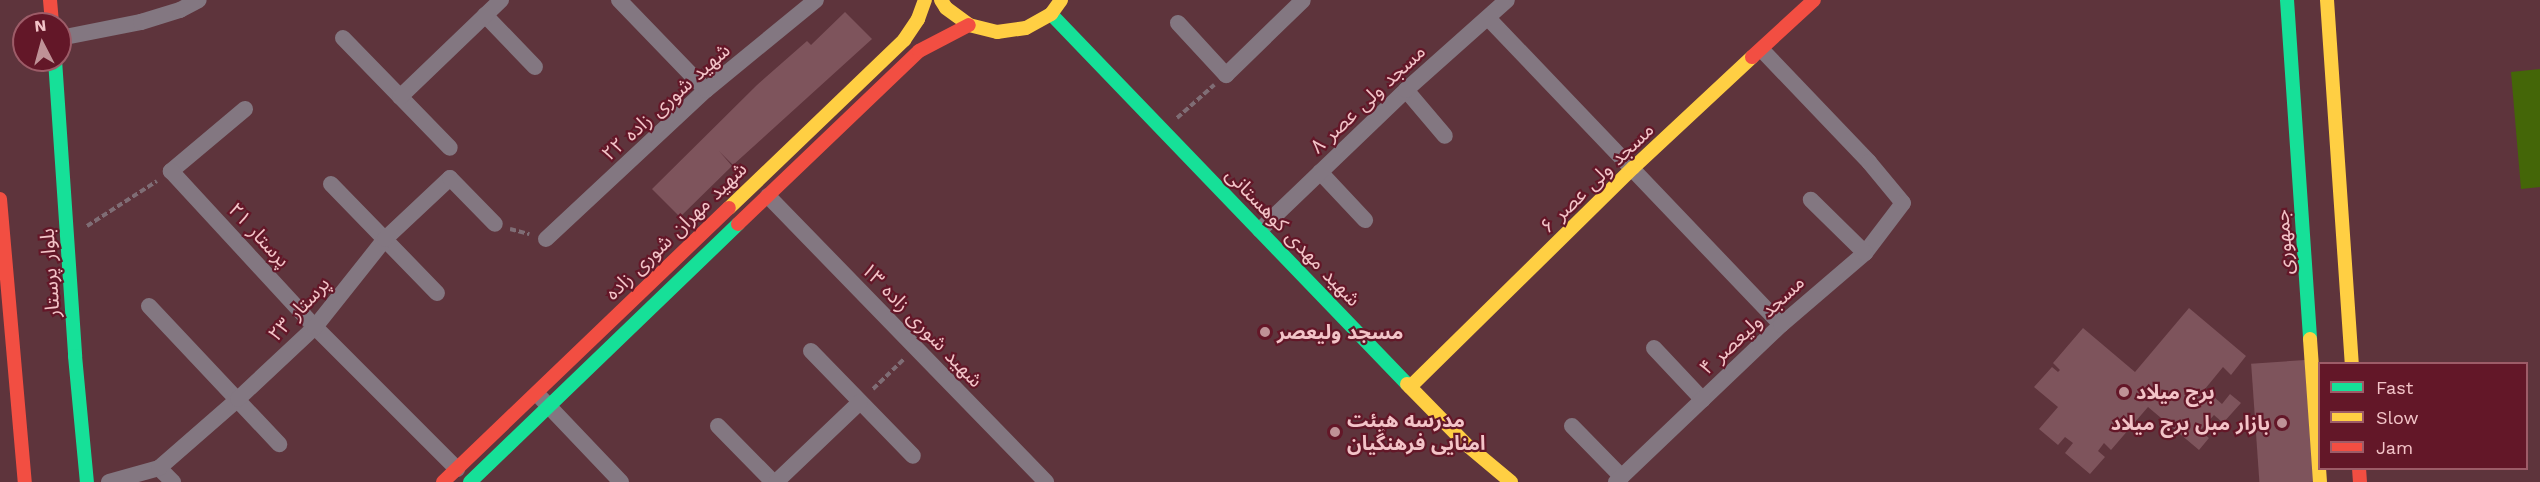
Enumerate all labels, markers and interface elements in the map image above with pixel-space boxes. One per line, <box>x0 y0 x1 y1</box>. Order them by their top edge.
north arrow <box>12 12 72 72</box>
text: N <box>33 16 47 36</box>
street label: شهید شوری زاده ۲۲ <box>597 38 735 166</box>
street label: مسجد ولی عصر ۸ <box>1305 40 1431 158</box>
street label: مسجد ولی عصر ۶ <box>1535 118 1659 238</box>
street label: شهید مهران شوری زاده <box>600 157 752 305</box>
street label: شهید مهدی کوهستانی <box>1221 163 1365 311</box>
street label: پرستار ۲۱ <box>223 198 295 272</box>
street label: جمهوری <box>2270 209 2298 275</box>
street label: بلوار پرستار <box>35 228 65 318</box>
street label: شهید شوری زاده ۱۳ <box>856 258 988 392</box>
street label: مسجد ولیعصر ۴ <box>1694 270 1810 380</box>
street label: پرستار ۲۳ <box>263 272 335 346</box>
place label: مسجد ولیعصر <box>1277 320 1403 344</box>
marker: مسجد ولیعصر <box>1258 325 1272 339</box>
legend <box>2318 362 2528 470</box>
text: Fast <box>2376 377 2413 398</box>
place label: برج میلاد <box>2136 380 2215 404</box>
marker: برج میلاد <box>2117 385 2131 399</box>
text: Slow <box>2376 407 2419 428</box>
place label: مدرسه هیئت امنایی فرهنگیان <box>1347 408 1485 455</box>
place label: بازار مبل برج میلاد <box>2111 411 2270 435</box>
marker: بازار مبل برج میلاد <box>2275 416 2289 430</box>
marker: مدرسه هیئت امنایی فرهنگیان <box>1328 425 1342 439</box>
text: Jam <box>2376 437 2413 458</box>

